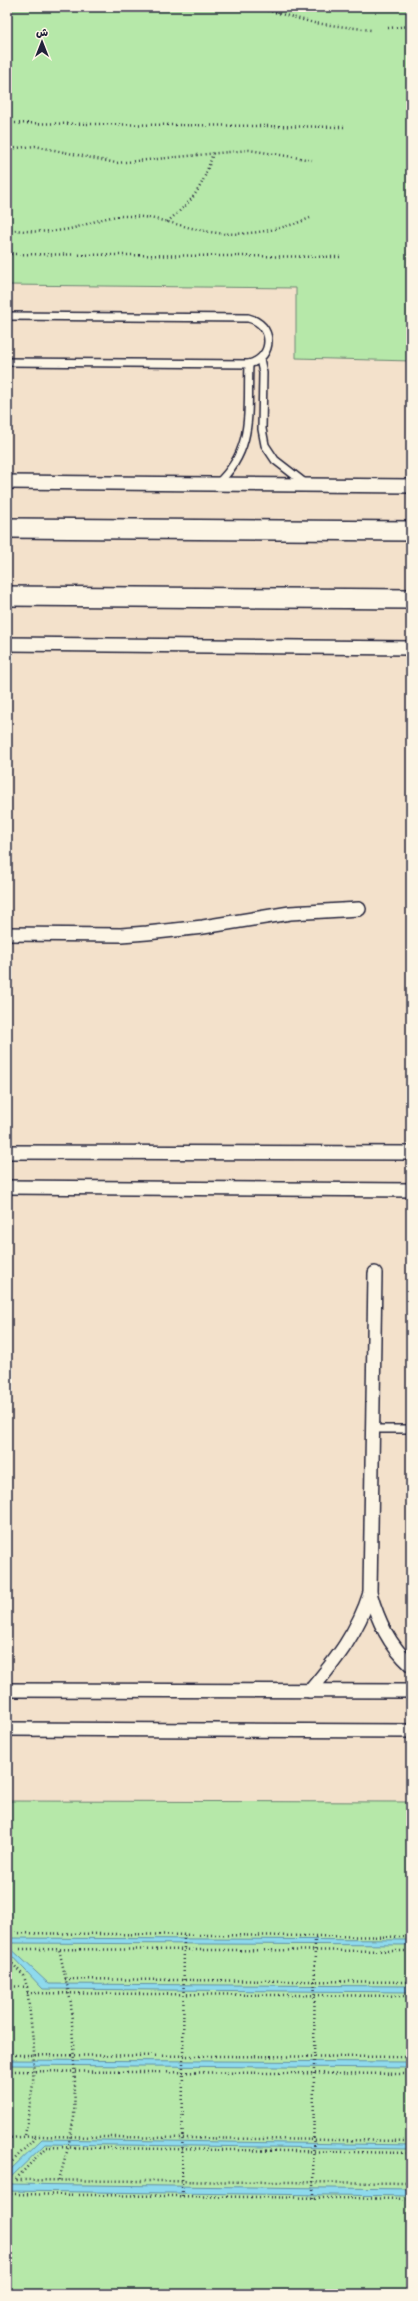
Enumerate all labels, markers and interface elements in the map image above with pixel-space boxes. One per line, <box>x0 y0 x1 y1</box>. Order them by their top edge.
north arrow <box>22 22 62 62</box>
text: ش <box>36 24 48 39</box>

